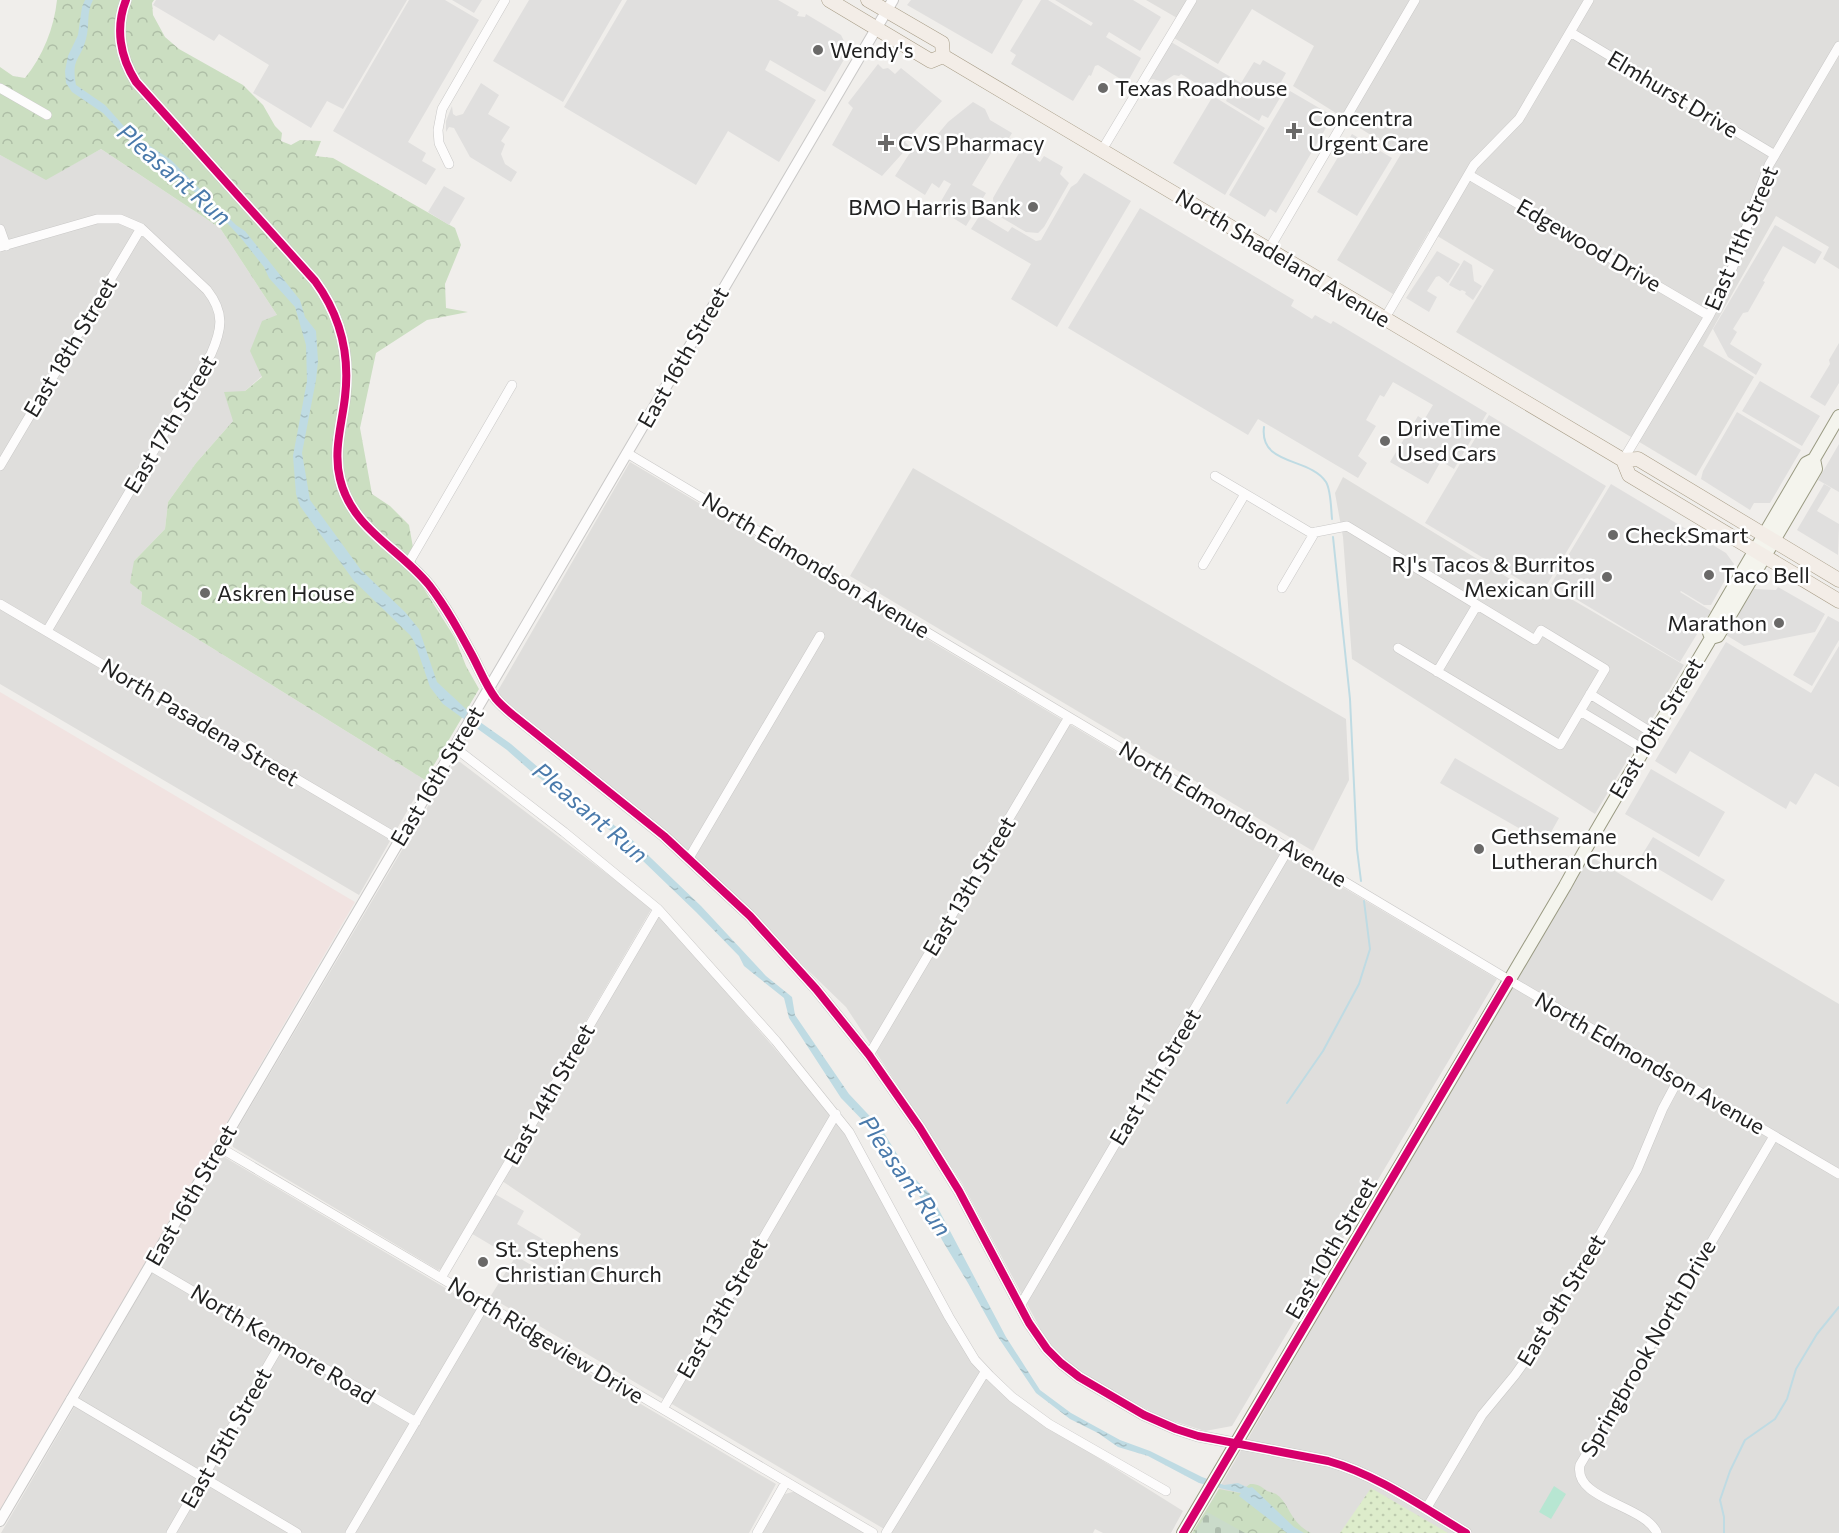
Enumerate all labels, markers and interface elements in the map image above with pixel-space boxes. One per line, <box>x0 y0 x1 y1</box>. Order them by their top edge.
place label: Wendy's <box>830 36 914 63</box>
marker: Wendy's <box>811 43 825 57</box>
street label: Elmhurst Drive <box>1603 44 1743 143</box>
place label: Texas Roadhouse <box>1115 74 1287 101</box>
marker: Texas Roadhouse <box>1096 81 1110 95</box>
place label: Concentra Urgent Care <box>1308 104 1429 156</box>
water label: Pleasant Run <box>112 117 238 231</box>
marker: Concentra Urgent Care <box>1285 122 1303 140</box>
place label: CVS Pharmacy <box>898 129 1045 156</box>
marker: CVS Pharmacy <box>879 136 893 150</box>
street label: East 11th Street <box>1698 161 1783 314</box>
street label: North Shadeland Avenue <box>1171 183 1395 332</box>
street label: Edgewood Drive <box>1512 192 1666 297</box>
place label: BMO Harris Bank <box>848 193 1021 220</box>
marker: BMO Harris Bank <box>1026 200 1040 214</box>
street label: East 18th Street <box>17 272 122 422</box>
street label: East 16th Street <box>631 281 734 432</box>
street label: East 17th Street <box>118 350 222 498</box>
place label: DriveTime Used Cars <box>1397 414 1501 466</box>
marker: DriveTime Used Cars <box>1378 434 1392 448</box>
street label: North Edmondson Avenue <box>697 486 935 643</box>
place label: CheckSmart <box>1625 521 1749 548</box>
marker: CheckSmart <box>1606 528 1620 542</box>
place label: RJ's Tacos & Burritos Mexican Grill <box>1392 550 1595 602</box>
place label: Taco Bell <box>1721 561 1810 588</box>
marker: Taco Bell <box>1702 568 1716 582</box>
marker: RJ's Tacos & Burritos Mexican Grill <box>1600 570 1614 584</box>
place label: Askren House <box>217 579 354 606</box>
marker: Askren House <box>198 586 212 600</box>
place label: Marathon <box>1667 609 1767 636</box>
marker: Marathon <box>1772 616 1786 630</box>
street label: North Pasadena Street <box>96 652 304 791</box>
street label: East 10th Street <box>1603 652 1708 803</box>
street label: East 16th Street <box>384 701 489 851</box>
street label: North Edmondson Avenue <box>1114 735 1352 892</box>
water label: Pleasant Run <box>528 755 654 868</box>
street label: East 13th Street <box>916 811 1021 960</box>
place label: Gethsemane Lutheran Church <box>1491 822 1658 874</box>
marker: Gethsemane Lutheran Church <box>1472 842 1486 856</box>
street label: North Edmondson Avenue <box>1530 986 1770 1140</box>
street label: East 11th Street <box>1103 1004 1206 1150</box>
street label: East 14th Street <box>497 1018 600 1169</box>
water label: Pleasant Run <box>854 1109 959 1241</box>
street label: East 16th Street <box>139 1119 242 1270</box>
street label: East 10th Street <box>1279 1172 1382 1324</box>
street label: East 9th Street <box>1511 1229 1611 1371</box>
street label: East 13th Street <box>670 1233 773 1383</box>
street label: Springbrook North Drive <box>1574 1234 1721 1461</box>
place label: St. Stephens Christian Church <box>495 1235 662 1287</box>
marker: St. Stephens Christian Church <box>476 1255 490 1269</box>
street label: North Ridgeview Drive <box>443 1270 649 1409</box>
street label: North Kenmore Road <box>186 1278 380 1409</box>
street label: East 15th Street <box>174 1363 277 1513</box>

